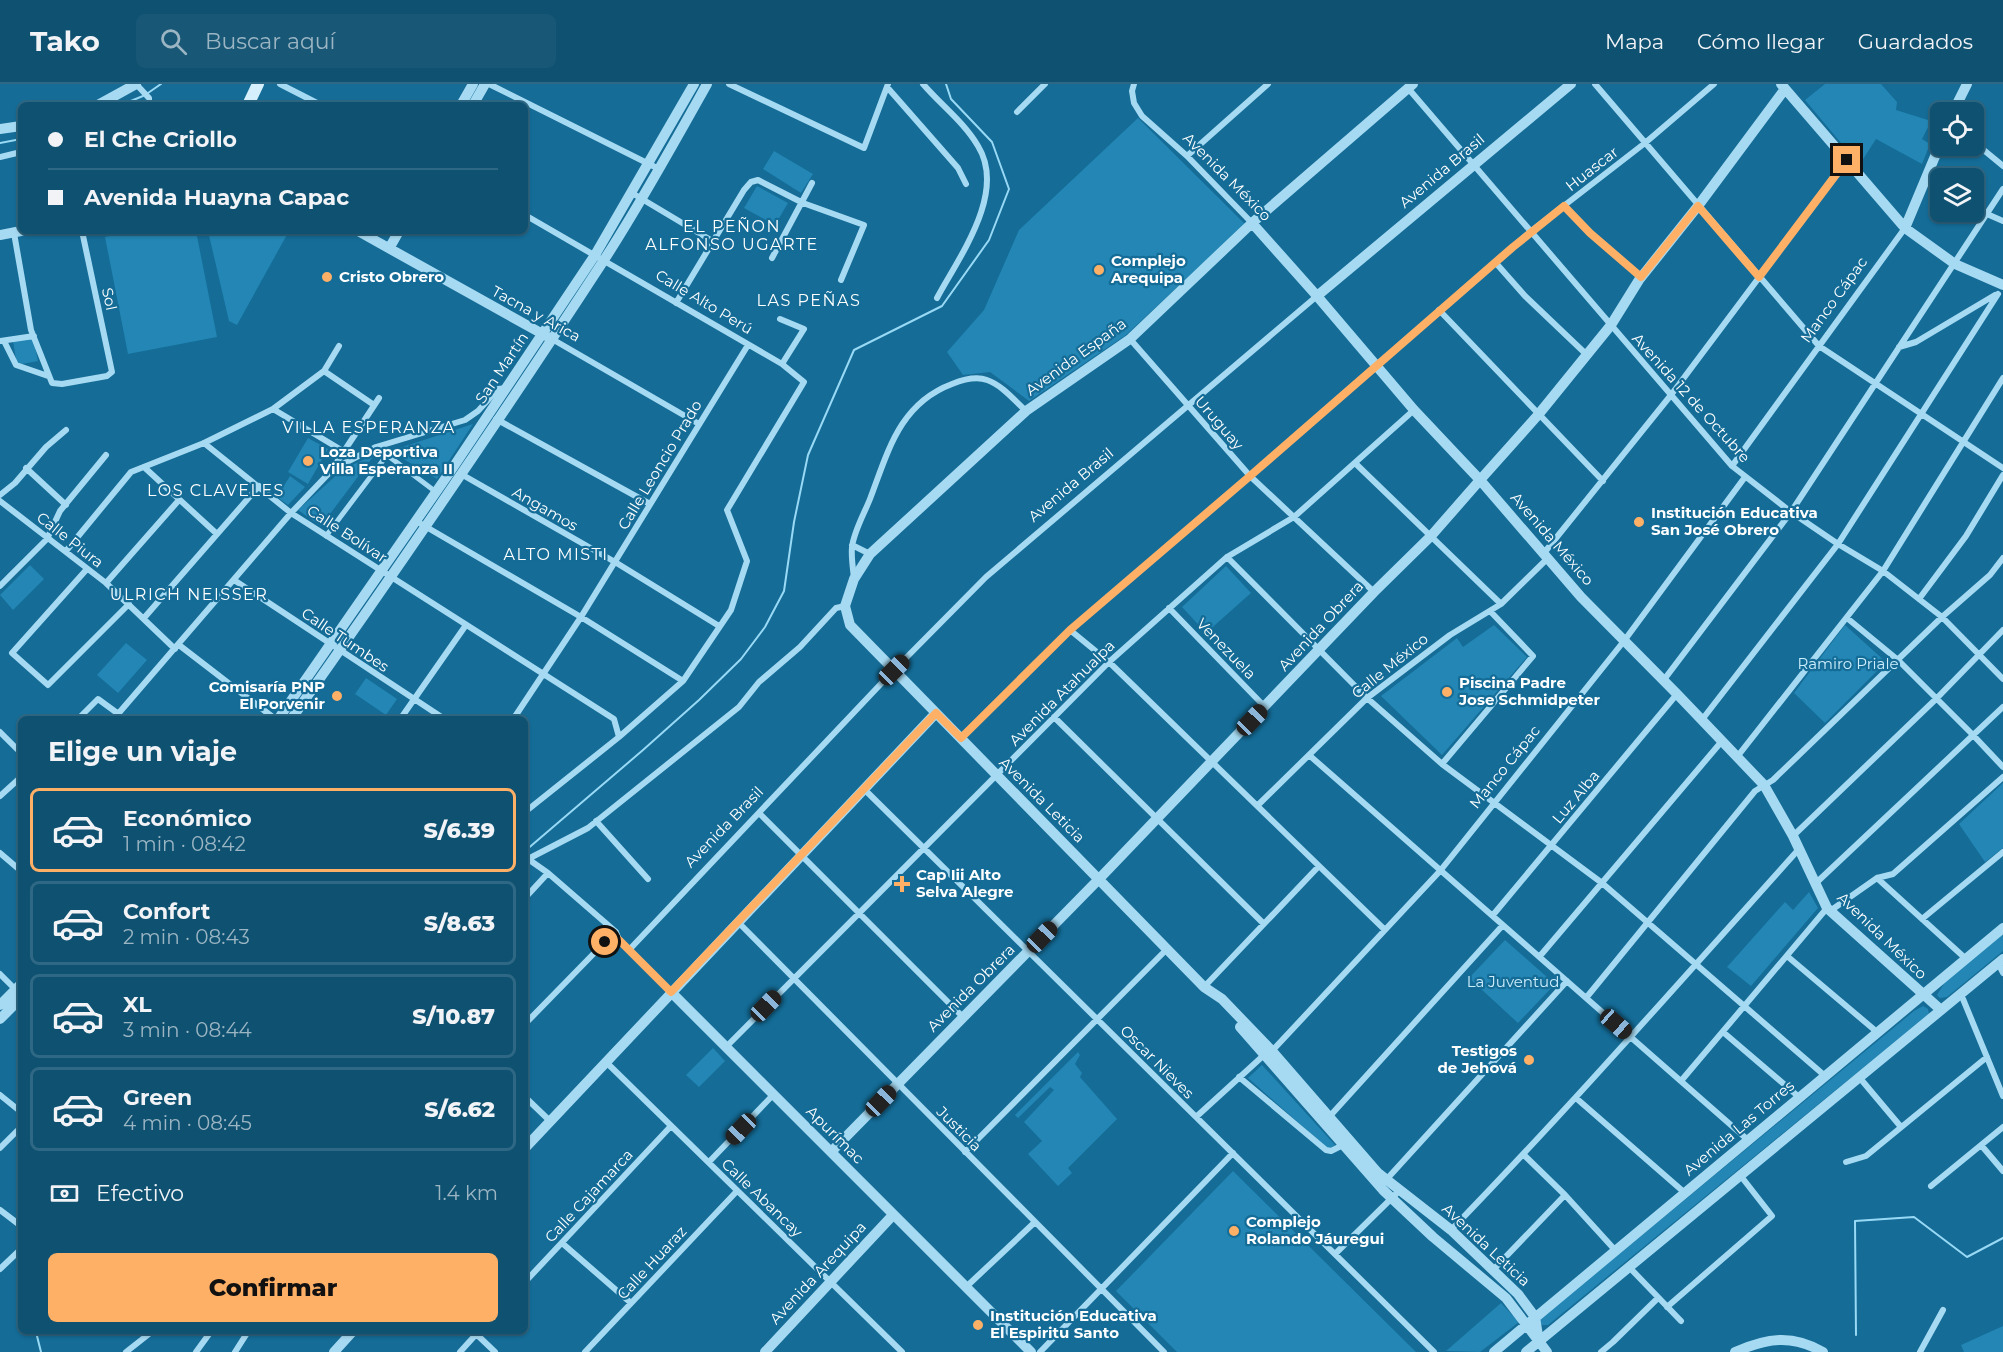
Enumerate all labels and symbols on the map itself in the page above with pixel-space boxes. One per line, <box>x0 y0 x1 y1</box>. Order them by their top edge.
street label: Avenida México <box>1179 128 1276 225</box>
street label: Avenida Brasil <box>1395 129 1488 212</box>
street label: Huascar <box>1562 142 1622 195</box>
route end <box>1833 146 1860 173</box>
district label: EL PEÑON ALFONSO UGARTE <box>645 217 819 254</box>
place label: Complejo Arequipa <box>1110 251 1186 287</box>
street label: Manco Cápac <box>1796 253 1871 346</box>
marker: Complejo Arequipa <box>1092 263 1106 277</box>
street label: Calle Alto Perú <box>652 265 756 338</box>
place label: Cristo Obrero <box>339 267 444 286</box>
marker: Cristo Obrero <box>320 270 334 284</box>
street label: Tacna y Arica <box>489 281 584 346</box>
street label: Sol <box>98 286 121 312</box>
district label: LAS PEÑAS <box>757 291 861 310</box>
street label: Avenida España <box>1022 314 1130 399</box>
street label: San Martín <box>471 328 532 407</box>
street label: Avenida 12 de Octubre <box>1628 329 1755 466</box>
street label: Uruguay <box>1191 392 1248 454</box>
street label: Calle Leoncio Prado <box>613 397 706 533</box>
district label: VILLA ESPERANZA <box>282 418 456 437</box>
place label: Loza Deportiva Villa Esperanza II <box>319 442 453 478</box>
street label: Avenida Brasil <box>1024 443 1117 526</box>
marker: Loza Deportiva Villa Esperanza II <box>301 454 315 468</box>
district label: LOS CLAVELES <box>147 481 285 500</box>
street label: Angamos <box>509 482 581 535</box>
street label: Avenida México <box>1507 488 1598 589</box>
street label: Calle Bolívar <box>304 501 391 567</box>
place label: Institución Educativa San José Obrero <box>1651 503 1818 539</box>
street label: Calle Piura <box>33 508 108 572</box>
marker: Institución Educativa San José Obrero <box>1632 515 1646 529</box>
district label: ALTO MISTI <box>503 545 609 564</box>
street label: Avenida Obrera <box>1274 577 1367 675</box>
district label: ULRICH NEISSER <box>110 585 268 604</box>
street label: Calle Tumbes <box>298 603 393 676</box>
street label: Venezuela <box>1193 614 1260 683</box>
street label: Calle México <box>1347 629 1432 702</box>
street label: Avenida Atahualpa <box>1005 636 1119 750</box>
car <box>875 651 913 689</box>
park label: Ramiro Priale <box>1797 654 1899 673</box>
place label: Piscina Padre Jose Schmidpeter <box>1458 673 1601 709</box>
place label: Comisaría PNP El Porvenir <box>209 677 326 713</box>
marker: Piscina Padre Jose Schmidpeter <box>1440 685 1454 699</box>
marker: Comisaría PNP El Porvenir <box>330 689 344 703</box>
car <box>1233 701 1271 739</box>
street label: Manco Cápac <box>1465 721 1544 812</box>
street label: Avenida Leticia <box>995 753 1089 847</box>
street label: Luz Alba <box>1548 766 1604 827</box>
street label: Avenida Brasil <box>680 782 767 871</box>
place label: Cap Iii Alto Selva Alegre <box>916 865 1013 901</box>
marker: Cap Iii Alto Selva Alegre <box>893 875 911 893</box>
street label: Avenida México <box>1834 888 1931 983</box>
car <box>1023 918 1061 956</box>
route start <box>591 928 618 955</box>
street label: Avenida Obrera <box>923 940 1019 1036</box>
park label: La Juventud <box>1467 972 1559 991</box>
car <box>747 987 785 1025</box>
car <box>1597 1005 1635 1043</box>
street label: Oscar Nieves <box>1116 1021 1198 1103</box>
place label: Testigos de Jehová <box>1437 1041 1517 1077</box>
marker: Testigos de Jehová <box>1522 1053 1536 1067</box>
street label: Avenida Las Torres <box>1679 1076 1798 1179</box>
car <box>862 1082 900 1120</box>
street label: Justicia <box>932 1101 986 1155</box>
street label: Apurímac <box>802 1102 868 1168</box>
car <box>722 1110 760 1148</box>
street label: Calle Cajamarca <box>541 1145 637 1246</box>
street label: Calle Abancay <box>718 1154 807 1242</box>
street label: Avenida Leticia <box>1438 1199 1534 1290</box>
place label: Complejo Rolando Jáuregui <box>1246 1212 1384 1248</box>
street label: Avenida Arequipa <box>765 1217 870 1328</box>
street label: Calle Huaraz <box>613 1222 691 1303</box>
marker: Complejo Rolando Jáuregui <box>1227 1224 1241 1238</box>
place label: Institución Educativa El Espiritu Santo <box>990 1306 1157 1342</box>
marker: Institución Educativa El Espiritu Santo <box>971 1318 985 1332</box>

